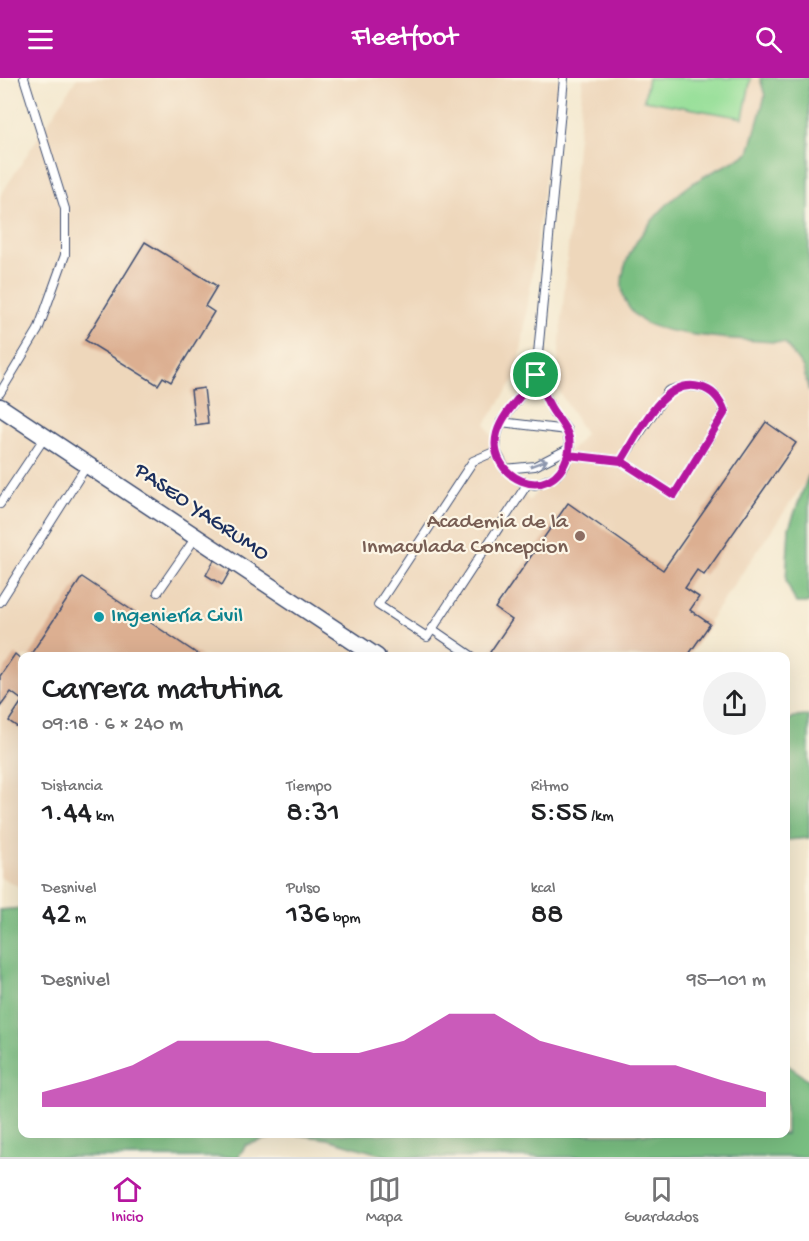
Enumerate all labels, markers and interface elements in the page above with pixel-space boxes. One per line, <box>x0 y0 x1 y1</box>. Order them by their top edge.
icon: menu <box>24 23 57 56</box>
text: Fleetfoot <box>352 23 457 55</box>
icon: search <box>752 23 785 56</box>
pin <box>510 349 561 400</box>
icon: arrive <box>519 358 552 391</box>
one-way arrow <box>529 457 548 468</box>
street label: PASEO YAGRUMO <box>128 458 273 568</box>
place label: Academia de la Inmaculada Concepcion <box>362 510 569 561</box>
marker: Academia de la Inmaculada Concepcion <box>573 529 587 543</box>
place label: Ingeniería Civil <box>111 604 243 630</box>
marker: Ingeniería Civil <box>92 610 106 624</box>
text: Carrera matutina <box>42 672 282 710</box>
button: share <box>703 672 766 735</box>
text: 09:18 · 6 × 240 m <box>42 714 183 737</box>
text: Distancia <box>42 778 103 797</box>
text: Tiempo <box>286 778 332 797</box>
text: Ritmo <box>531 778 569 797</box>
text: 1.44 <box>42 797 92 832</box>
text: 8:31 <box>286 797 340 832</box>
text: 5:55 <box>531 797 587 832</box>
text: km <box>92 808 114 827</box>
text: /km <box>587 808 614 827</box>
text: Desnivel <box>42 880 96 899</box>
text: Pulso <box>286 880 320 899</box>
text: kcal <box>531 880 556 899</box>
text: 42 <box>42 899 71 934</box>
text: 136 <box>286 899 329 934</box>
text: 88 <box>531 899 564 934</box>
text: m <box>71 910 86 929</box>
text: bpm <box>329 910 361 929</box>
text: Desnivel <box>42 970 110 993</box>
text: 95–101 m <box>687 970 766 993</box>
tab: Inicio <box>111 1173 144 1228</box>
tab: Mapa <box>366 1173 402 1228</box>
tab: Guardados <box>624 1173 698 1228</box>

